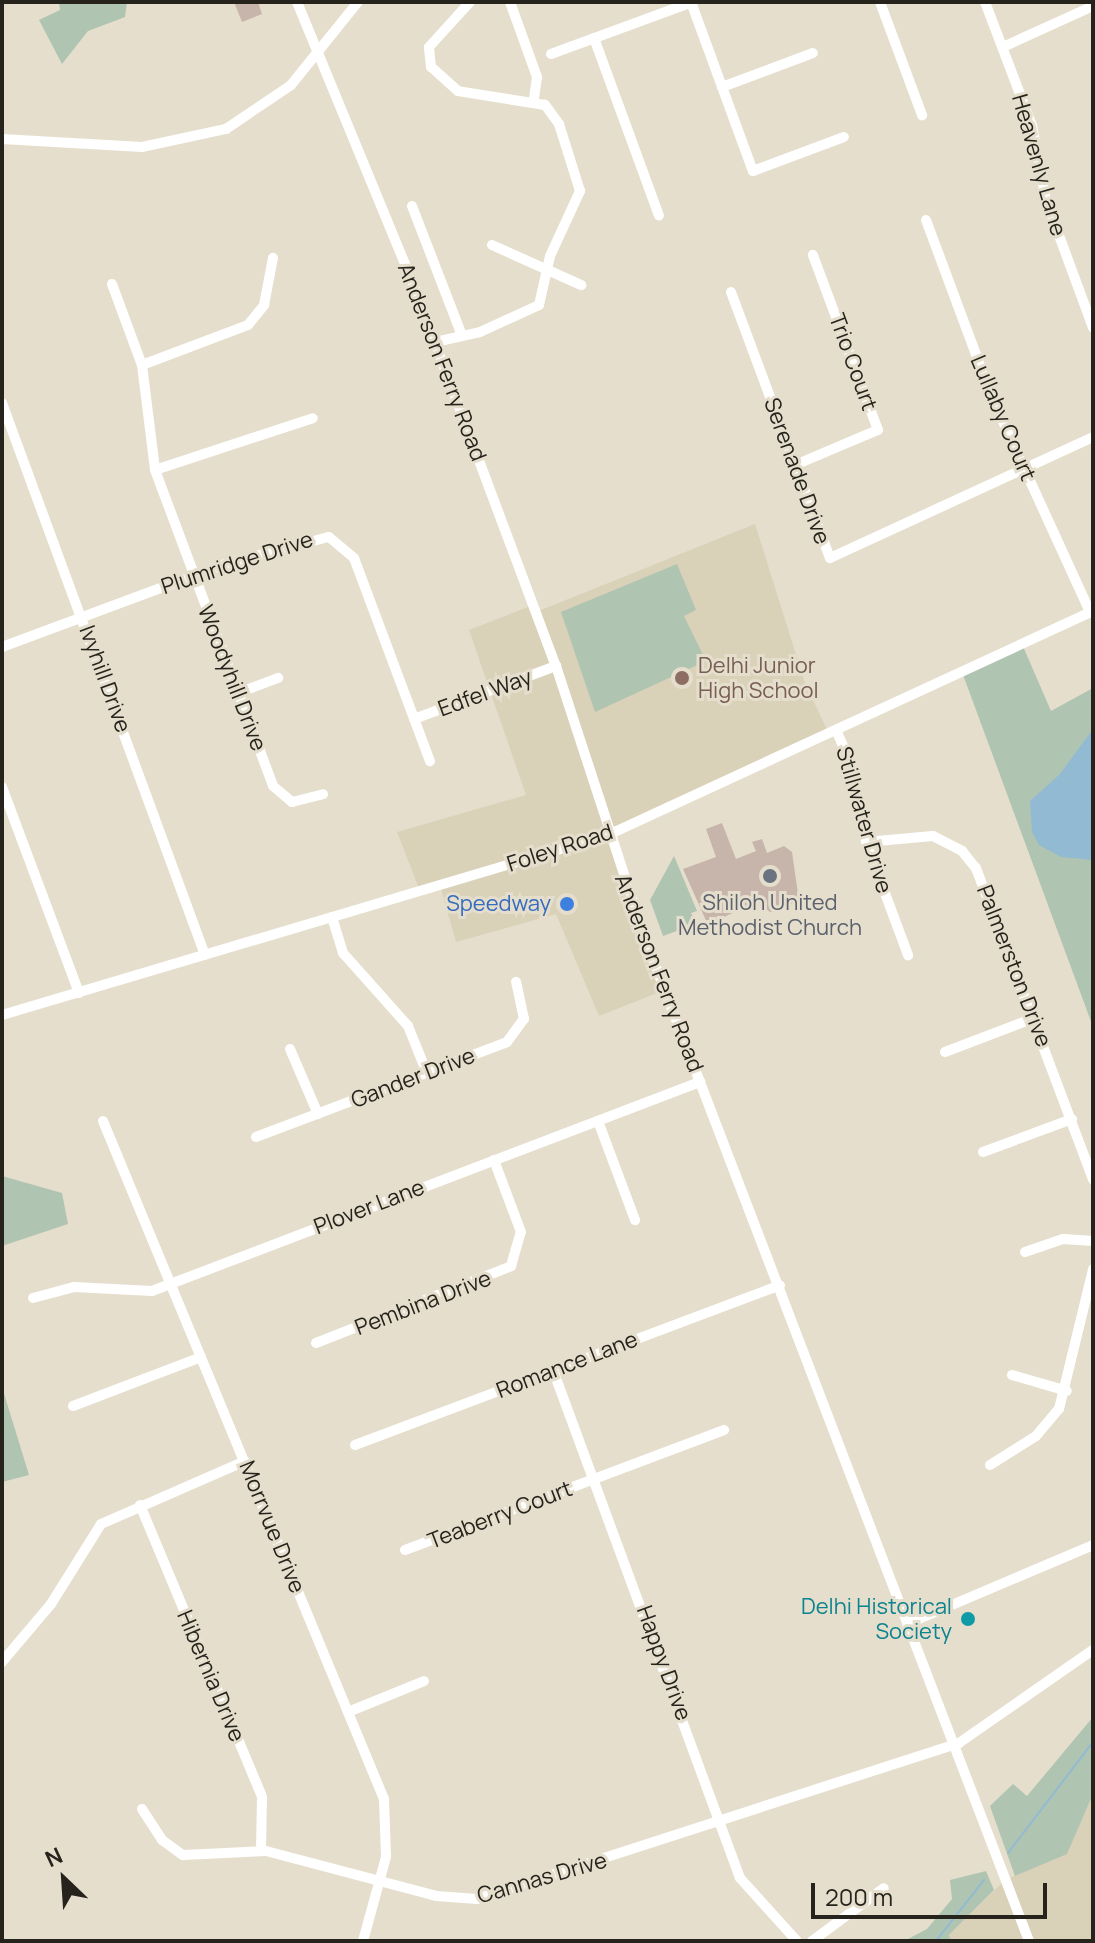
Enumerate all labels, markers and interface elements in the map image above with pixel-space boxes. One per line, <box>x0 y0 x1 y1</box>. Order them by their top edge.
street label: Heavenly Lane <box>1006 91 1072 239</box>
street label: Anderson Ferry Road <box>392 259 492 465</box>
street label: Trio Court <box>823 310 883 414</box>
street label: Lullaby Court <box>965 351 1041 485</box>
street label: Serenade Drive <box>758 394 836 548</box>
street label: Plumridge Drive <box>158 526 316 600</box>
street label: Woodyhill Drive <box>192 601 272 755</box>
street label: Ivyhill Drive <box>73 622 137 736</box>
place label: Delhi Junior High School <box>698 652 819 704</box>
street label: Edfel Way <box>434 664 536 722</box>
marker: Delhi Junior High School <box>673 669 691 687</box>
street label: Stillwater Drive <box>830 744 898 896</box>
street label: Foley Road <box>504 818 616 878</box>
marker: Shiloh United Methodist Church <box>761 867 779 885</box>
street label: Anderson Ferry Road <box>609 870 709 1076</box>
street label: Palmerston Drive <box>971 881 1057 1051</box>
place label: Shiloh United Methodist Church <box>678 889 862 940</box>
place label: Speedway <box>446 891 551 917</box>
marker: Speedway <box>558 895 576 913</box>
street label: Gander Drive <box>347 1042 479 1114</box>
street label: Plover Lane <box>310 1174 428 1240</box>
street label: Pembina Drive <box>351 1265 495 1341</box>
street label: Romance Lane <box>493 1326 641 1404</box>
street label: Morrvue Drive <box>233 1457 311 1597</box>
street label: Teaberry Court <box>424 1475 576 1555</box>
place label: Delhi Historical Society <box>801 1593 952 1644</box>
street label: Happy Drive <box>631 1602 697 1724</box>
street label: Hibernia Drive <box>171 1606 251 1746</box>
marker: Delhi Historical Society <box>959 1610 977 1628</box>
north arrow <box>24 1839 104 1919</box>
text: N <box>40 1840 67 1874</box>
street label: Cannas Drive <box>474 1847 610 1909</box>
scale bar <box>815 1867 1051 1917</box>
text: 200 m <box>825 1880 893 1913</box>

